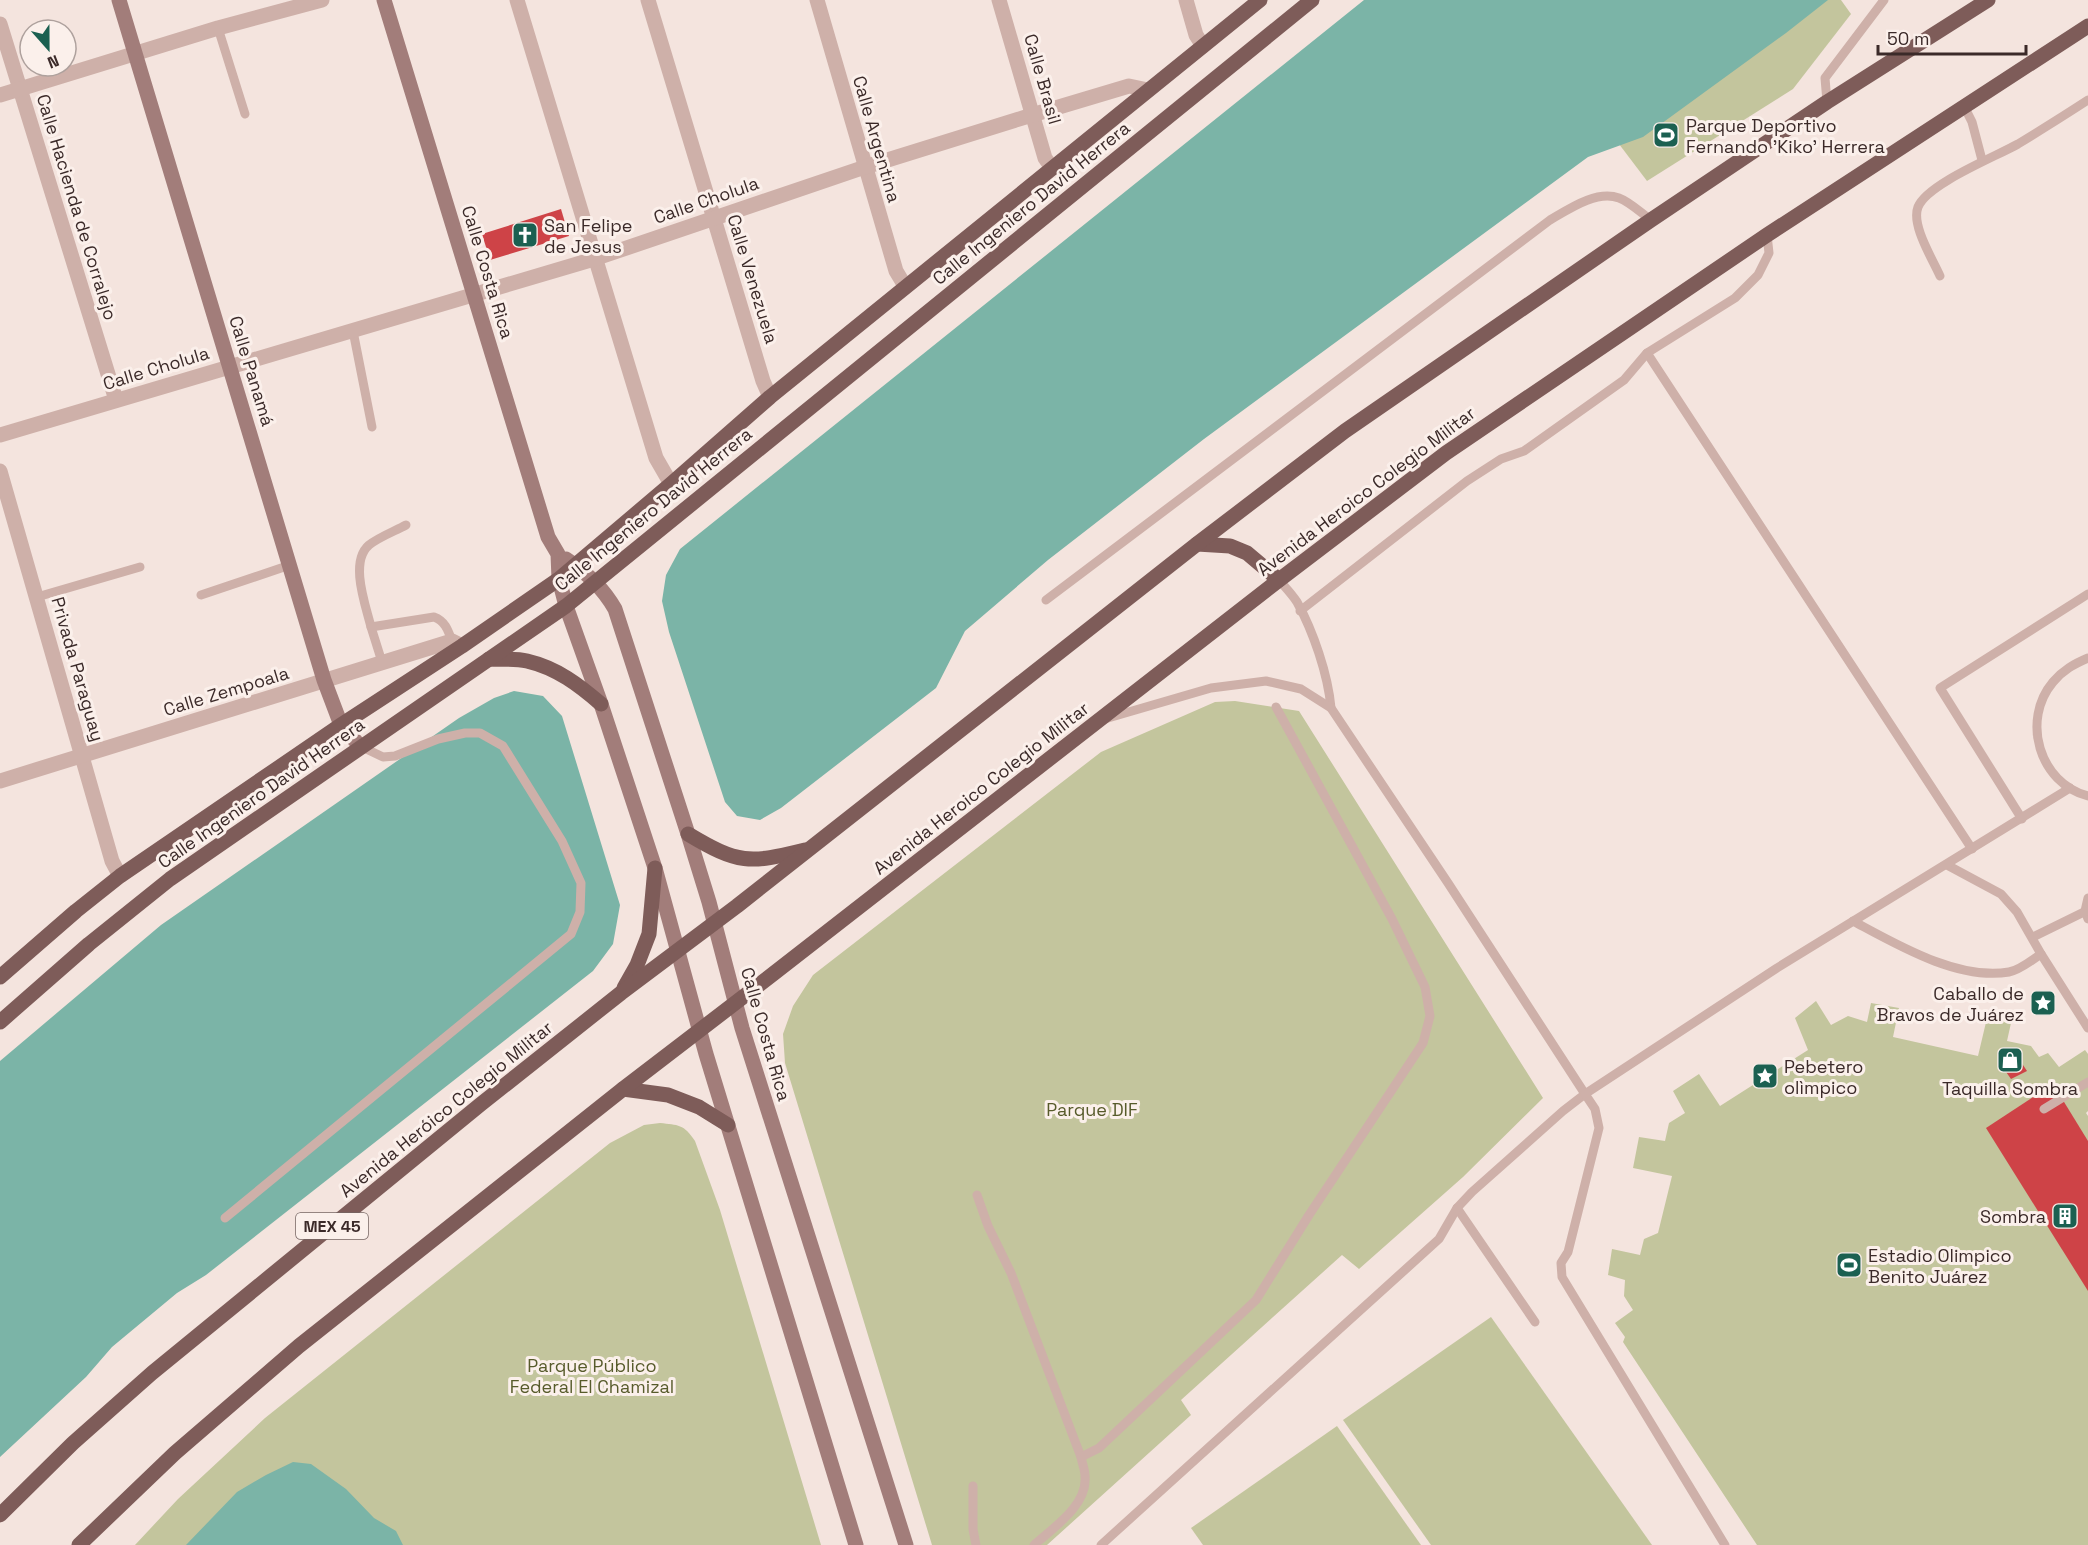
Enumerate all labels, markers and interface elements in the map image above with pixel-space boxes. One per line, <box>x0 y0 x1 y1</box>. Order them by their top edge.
north arrow <box>18 18 78 78</box>
scale bar <box>1878 18 2026 56</box>
text: 50 m <box>1887 27 1929 50</box>
street label: Calle Brasil <box>1019 31 1067 127</box>
text: N <box>44 50 62 73</box>
street label: Calle Argentina <box>848 73 906 205</box>
street label: Calle Hacienda de Corralejo <box>32 91 122 323</box>
place label: Parque Deportivo Fernando 'Kiko' Herrera <box>1686 114 1885 158</box>
street label: Calle Ingeniero David Herrera <box>928 116 1134 290</box>
sports icon: Parque Deportivo Fernando 'Kiko' Herrera <box>1651 120 1681 150</box>
street label: Calle Cholula <box>650 171 762 229</box>
street label: Calle Costa Rica <box>457 203 519 341</box>
street label: Calle Venezuela <box>722 212 784 346</box>
place label: San Felipe de Jesus <box>544 214 632 258</box>
church icon: San Felipe de Jesus <box>510 220 540 250</box>
street label: Calle Panamá <box>224 313 280 429</box>
street label: Calle Cholula <box>100 341 212 395</box>
street label: Avenida Heroico Colegio Militar <box>1252 401 1480 581</box>
street label: Calle Ingeniero David Herrera <box>550 422 756 596</box>
street label: Privada Paraguay <box>46 594 110 744</box>
street label: Calle Zempoala <box>160 661 292 721</box>
street label: Avenida Heroico Colegio Militar <box>868 696 1094 879</box>
street label: Calle Ingeniero David Herrera <box>153 713 369 873</box>
street label: Calle Costa Rica <box>736 964 796 1104</box>
place label: Caballo de Bravos de Juárez <box>1877 982 2024 1026</box>
place icon: Caballo de Bravos de Juárez <box>2028 988 2058 1018</box>
street label: Avenida Heróico Colegio Militar <box>335 1016 557 1202</box>
shop icon: Taquilla Sombra <box>1995 1045 2025 1075</box>
place label: Pebetero olìmpico <box>1784 1055 1863 1099</box>
place icon: Pebetero olìmpico <box>1750 1061 1780 1091</box>
place label: Taquilla Sombra <box>1942 1077 2078 1100</box>
park label: Parque DIF <box>1046 1098 1138 1121</box>
building icon: Sombra <box>2050 1201 2080 1231</box>
place label: Sombra <box>1980 1205 2046 1228</box>
road number: MEX 45 <box>296 1213 368 1239</box>
place label: Estadio Olimpico Benito Juárez <box>1868 1244 2012 1288</box>
sports icon: Estadio Olimpico Benito Juárez <box>1834 1250 1864 1280</box>
park label: Parque Público Federal El Chamizal <box>510 1354 674 1398</box>

